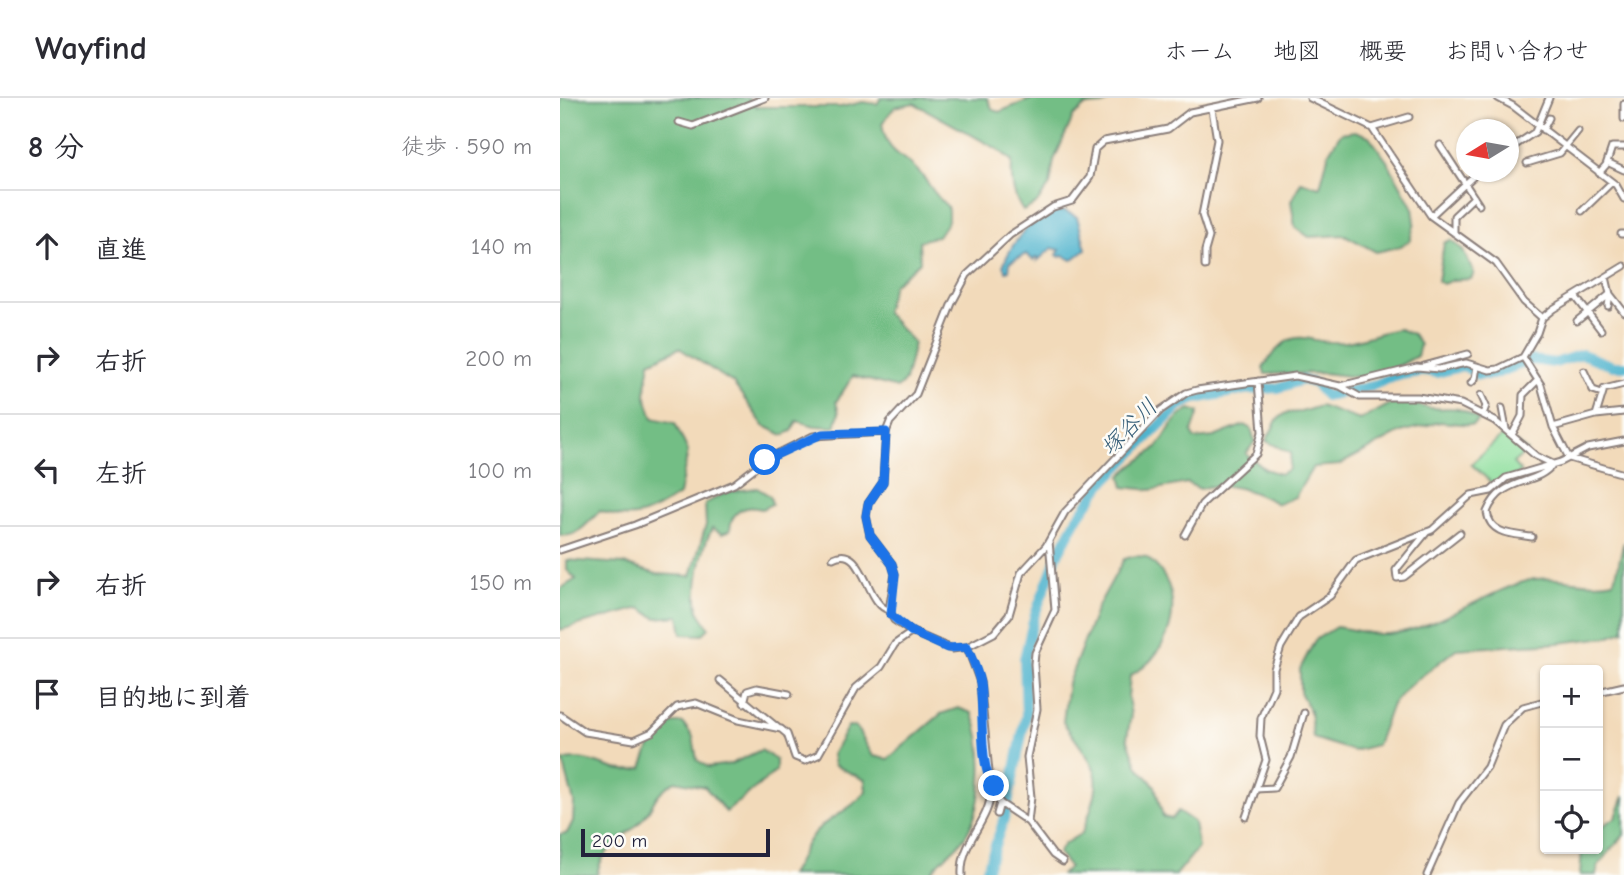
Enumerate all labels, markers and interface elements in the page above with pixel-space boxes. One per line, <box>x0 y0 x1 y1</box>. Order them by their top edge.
text: Wayfind <box>35 29 147 67</box>
text: ホーム <box>1164 37 1235 65</box>
text: 地図 <box>1273 37 1321 65</box>
text: 概要 <box>1359 37 1407 65</box>
text: お問い合わせ <box>1445 37 1589 65</box>
north arrow <box>1456 119 1519 182</box>
text: 8 分 <box>28 130 84 165</box>
text: 徒歩 · 590 m <box>401 133 532 160</box>
icon: ahead <box>28 227 66 265</box>
text: 140 m <box>471 233 532 260</box>
text: 直進 <box>95 235 147 265</box>
icon: right <box>28 339 66 377</box>
text: 200 m <box>465 345 532 372</box>
text: 右折 <box>95 347 147 377</box>
water label: 塚谷川 <box>1096 393 1163 462</box>
route start <box>749 444 780 475</box>
icon: left <box>28 451 66 489</box>
text: 100 m <box>468 457 532 484</box>
text: 左折 <box>95 459 147 489</box>
icon: right <box>28 563 66 601</box>
text: 150 m <box>470 569 532 596</box>
text: 右折 <box>95 571 147 601</box>
map controls <box>1540 665 1603 854</box>
button: + <box>1540 665 1603 728</box>
icon: arrive <box>28 675 66 713</box>
text: 目的地に到着 <box>95 683 251 713</box>
button: − <box>1540 728 1603 791</box>
route end <box>978 770 1009 801</box>
button: locate <box>1540 791 1603 854</box>
scale bar <box>581 826 770 858</box>
text: 200 m <box>592 830 647 852</box>

